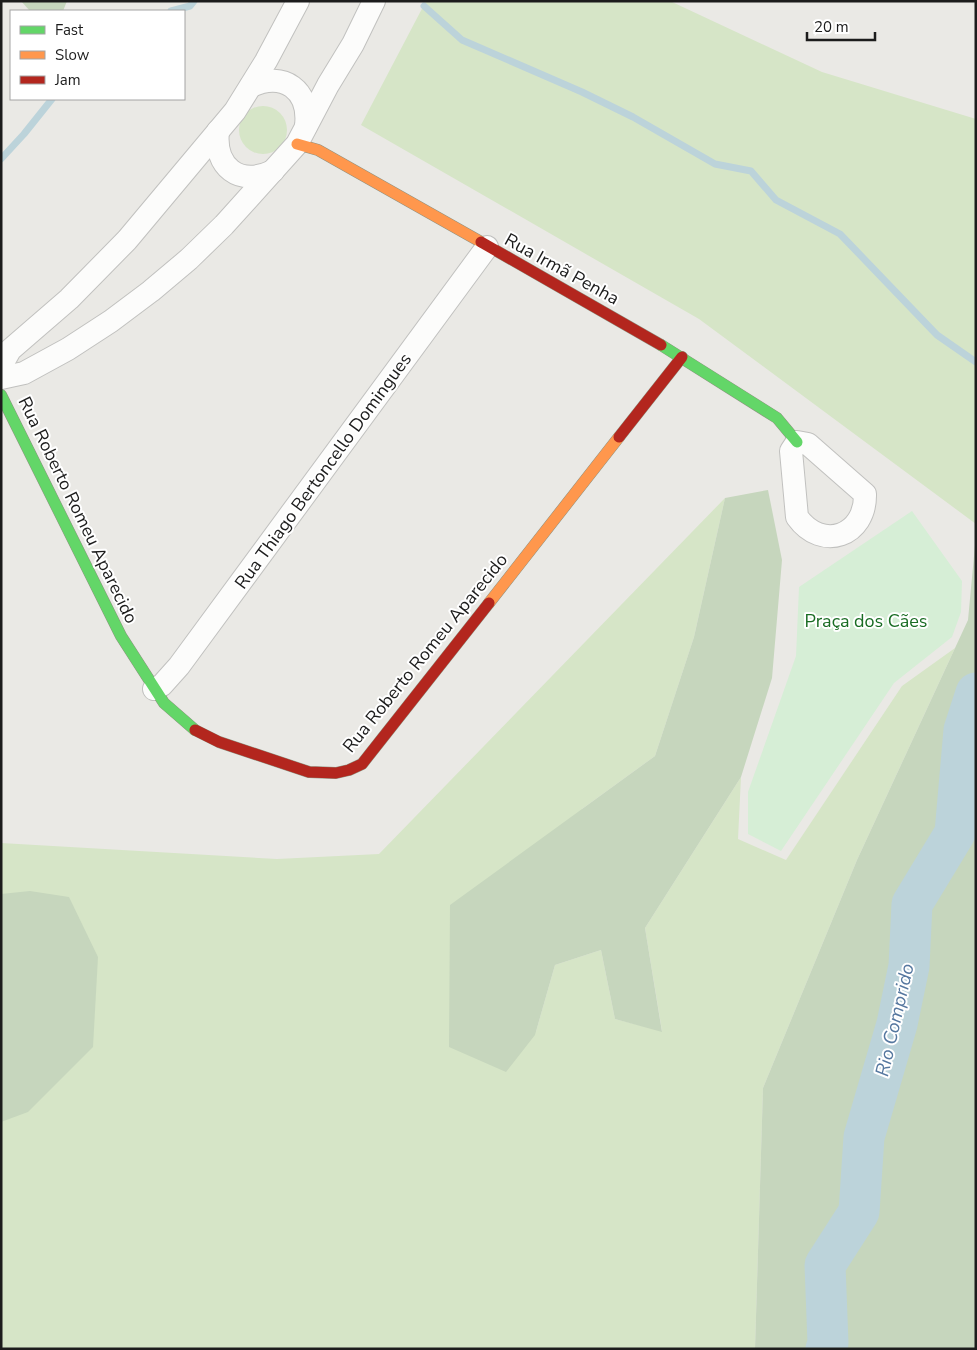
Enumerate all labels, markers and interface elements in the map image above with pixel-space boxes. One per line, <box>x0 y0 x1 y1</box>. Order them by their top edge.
legend <box>10 10 185 100</box>
scale bar <box>807 10 874 42</box>
text: 20 m <box>814 17 849 37</box>
text: Fast <box>55 20 84 40</box>
text: Slow <box>55 45 90 65</box>
text: Jam <box>54 70 81 90</box>
street label: Rua Irmã Penha <box>500 228 624 310</box>
street label: Rua Thiago Bertoncello Domingues <box>229 348 417 594</box>
street label: Rua Roberto Romeu Aparecido <box>13 393 143 627</box>
street label: Rua Roberto Romeu Aparecido <box>337 548 513 758</box>
park label: Praça dos Cães <box>805 609 927 633</box>
water label: Rio Comprido <box>869 961 921 1079</box>

